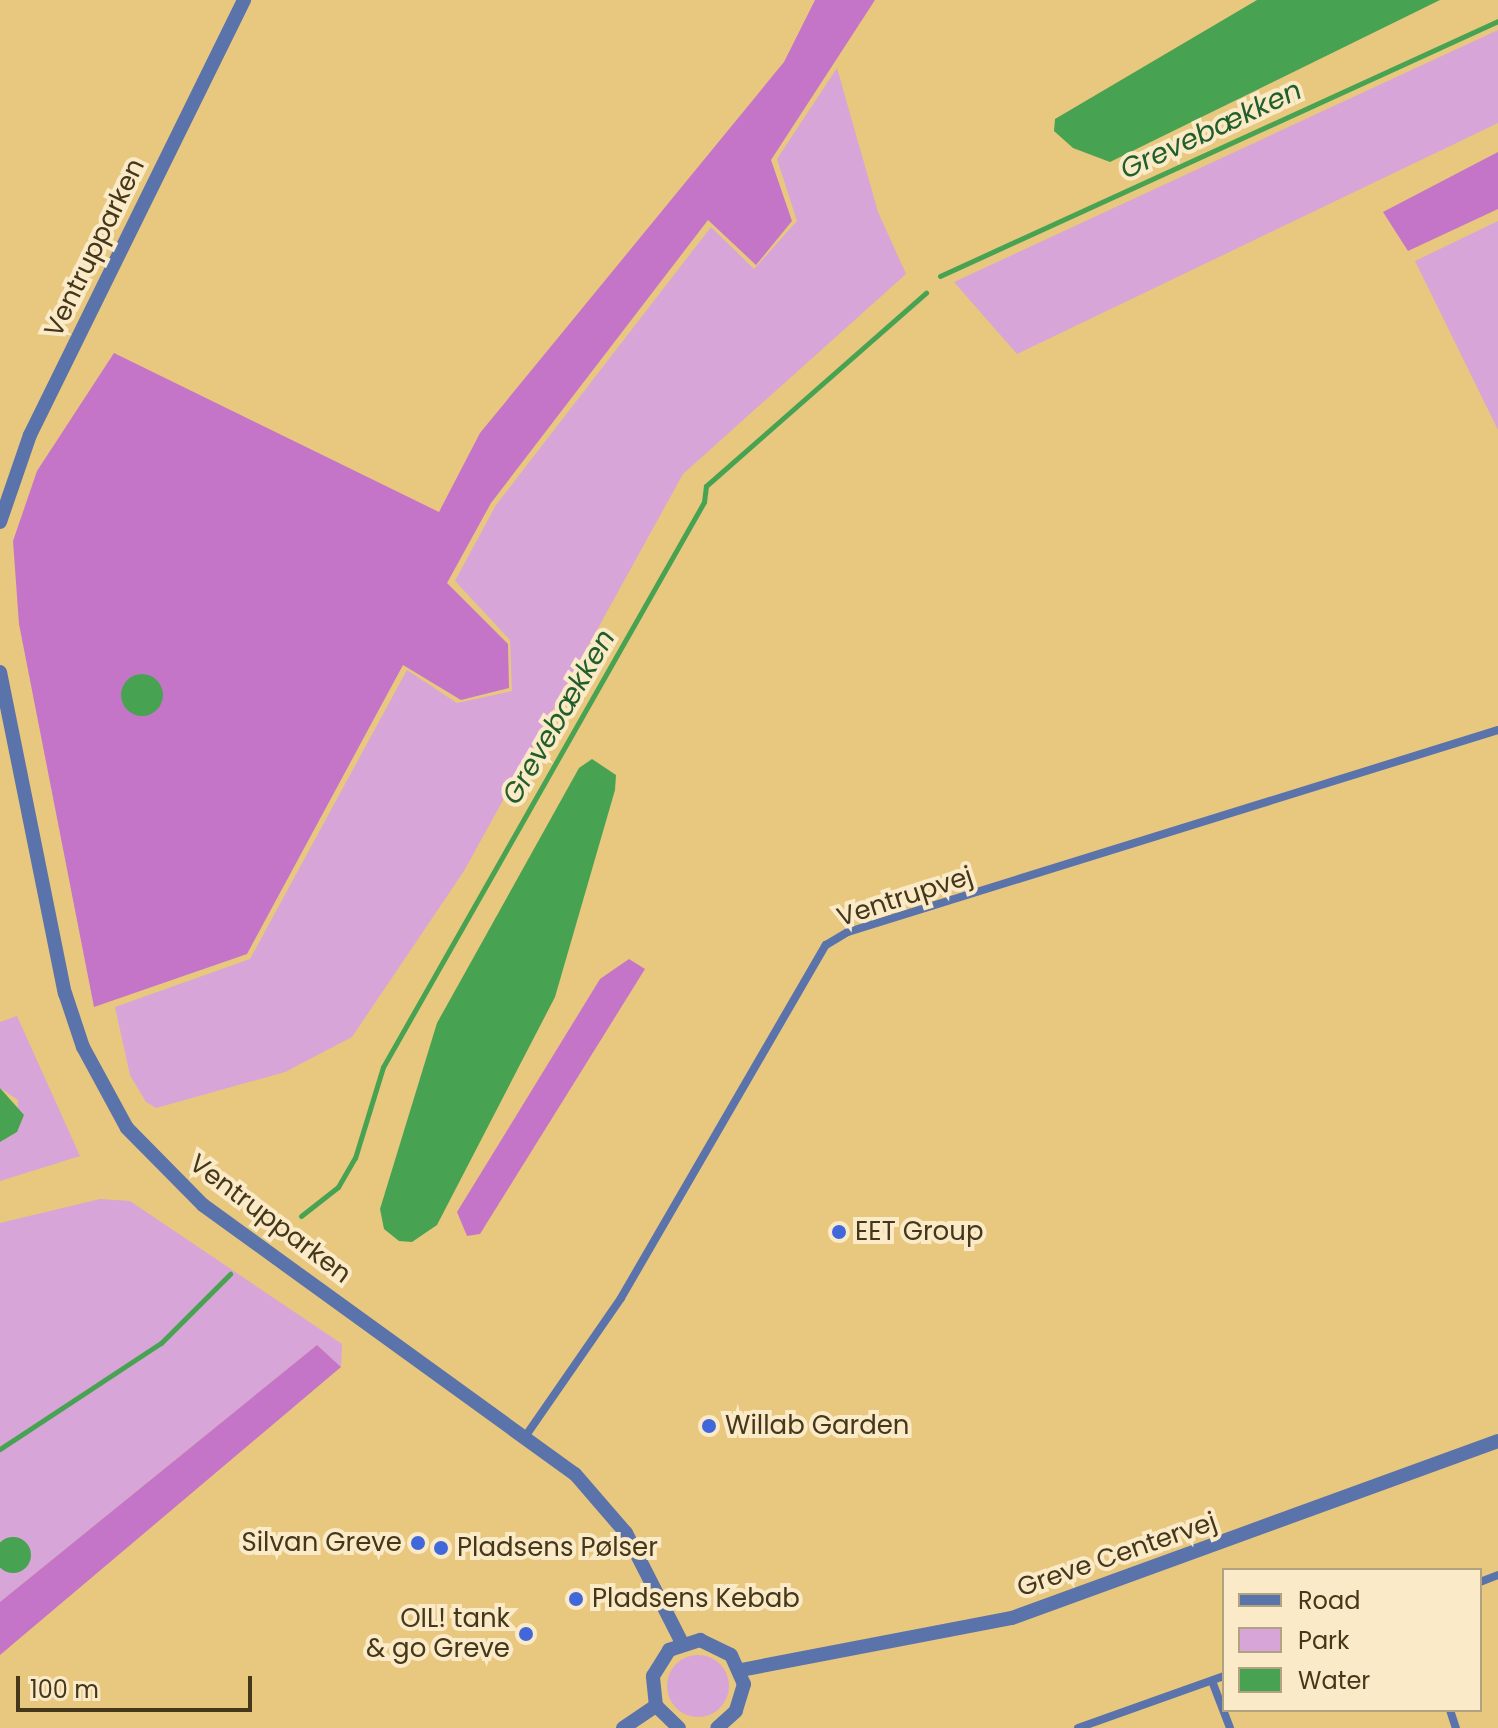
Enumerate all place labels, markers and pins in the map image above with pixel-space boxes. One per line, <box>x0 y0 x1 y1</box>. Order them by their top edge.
place label: EET Group <box>855 1216 983 1248</box>
marker: EET Group <box>830 1223 848 1241</box>
place label: Willab Garden <box>725 1410 909 1442</box>
marker: Willab Garden <box>700 1417 718 1435</box>
place label: Silvan Greve <box>241 1527 402 1559</box>
place label: Pladsens Pølser <box>457 1532 658 1564</box>
marker: Silvan Greve <box>409 1534 427 1552</box>
marker: Pladsens Pølser <box>432 1539 450 1557</box>
place label: Pladsens Kebab <box>592 1583 800 1615</box>
marker: Pladsens Kebab <box>567 1590 585 1608</box>
place label: OIL! tank & go Greve <box>366 1603 510 1664</box>
marker: OIL! tank & go Greve <box>517 1625 535 1643</box>

